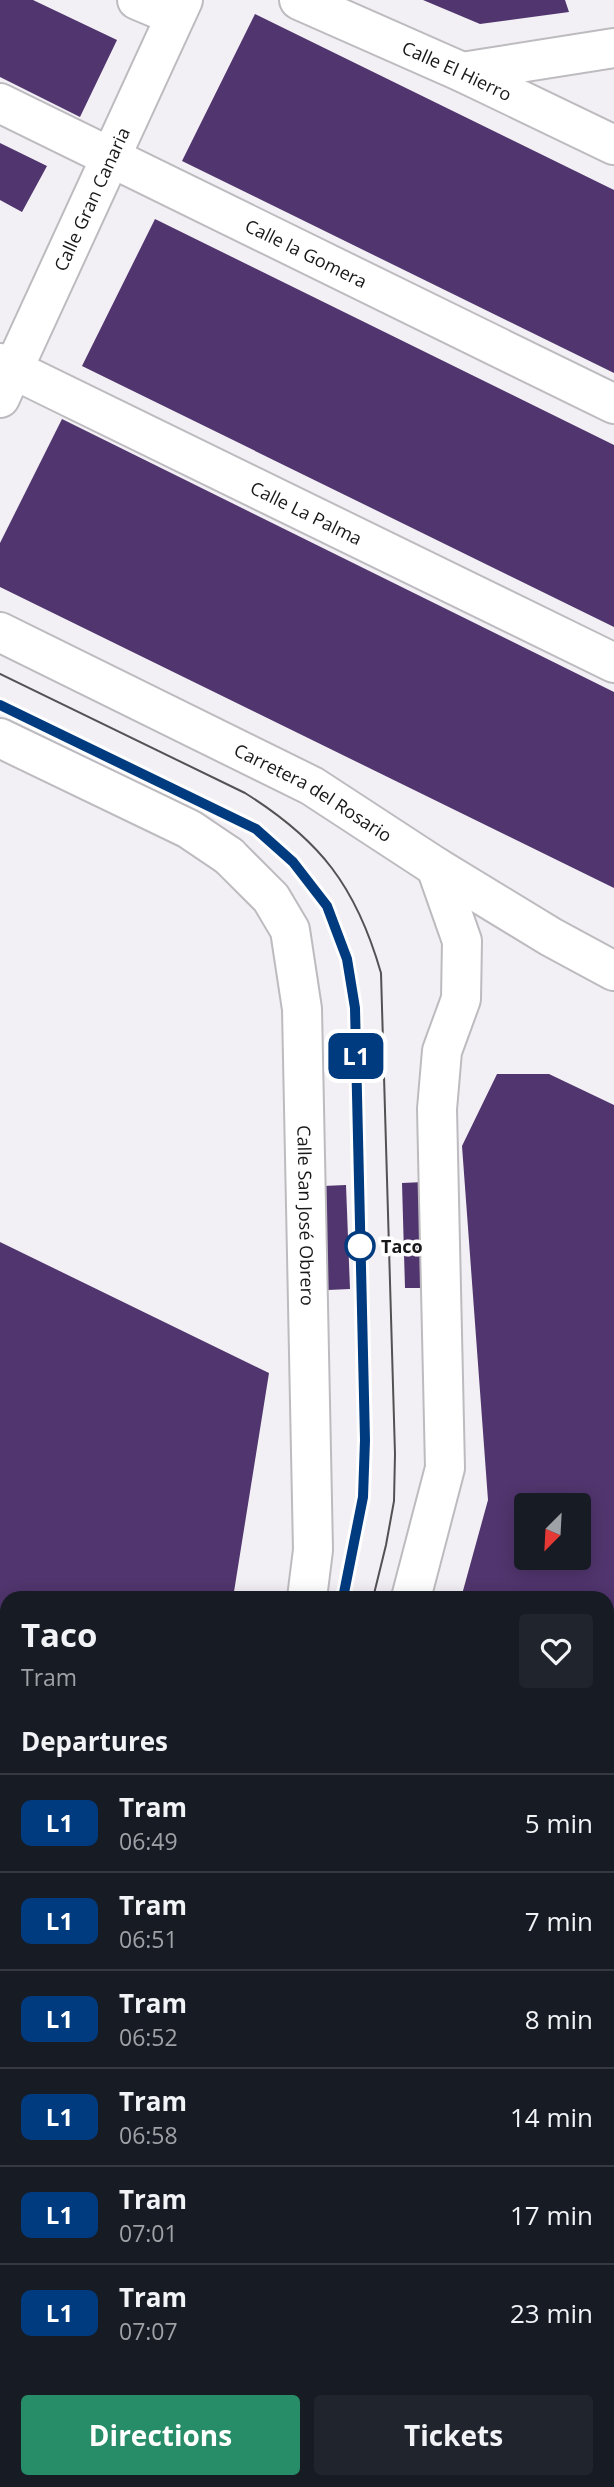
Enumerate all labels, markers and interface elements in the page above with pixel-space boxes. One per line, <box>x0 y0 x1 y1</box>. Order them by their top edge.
street label: Calle El Hierro <box>398 35 516 106</box>
street label: Calle Gran Canaria <box>48 123 135 275</box>
street label: Calle la Gomera <box>241 213 371 293</box>
street label: Calle La Palma <box>247 475 366 550</box>
street label: Carretera del Rosario <box>230 738 397 847</box>
line badge: L1 <box>324 1033 388 1079</box>
text: L1 <box>342 1039 370 1072</box>
street label: Calle San José Obrero <box>292 1125 320 1306</box>
marker: Taco <box>345 1231 375 1261</box>
place label: Taco <box>381 1234 423 1258</box>
north arrow <box>514 1493 592 1570</box>
map controls <box>514 1493 591 1570</box>
text: Taco <box>21 1612 97 1657</box>
button: heart <box>519 1614 593 1688</box>
text: Tram <box>21 1661 77 1693</box>
text: Departures <box>21 1723 168 1759</box>
text: Tram <box>119 1789 187 1825</box>
text: 5 min <box>525 1805 593 1841</box>
text: L1 <box>46 1806 73 1839</box>
text: 06:49 <box>119 1825 178 1857</box>
text: Tram <box>119 1887 187 1923</box>
text: 7 min <box>525 1903 593 1939</box>
text: L1 <box>46 1904 73 1937</box>
text: 06:51 <box>119 1923 178 1955</box>
text: Tram <box>119 1985 187 2021</box>
text: 8 min <box>525 2001 593 2037</box>
text: L1 <box>46 2002 73 2035</box>
text: 06:52 <box>119 2021 178 2053</box>
text: Tram <box>119 2083 187 2119</box>
text: 14 min <box>510 2099 593 2135</box>
text: L1 <box>46 2100 73 2133</box>
text: 06:58 <box>119 2119 178 2151</box>
text: Tram <box>119 2181 187 2217</box>
text: 17 min <box>510 2197 593 2233</box>
text: L1 <box>46 2198 73 2231</box>
text: 07:01 <box>119 2217 178 2249</box>
text: Tram <box>119 2279 187 2315</box>
text: 23 min <box>510 2295 593 2331</box>
text: L1 <box>46 2296 73 2329</box>
text: 07:07 <box>119 2315 178 2347</box>
button: Directions <box>21 2395 300 2475</box>
button: Tickets <box>314 2395 593 2475</box>

